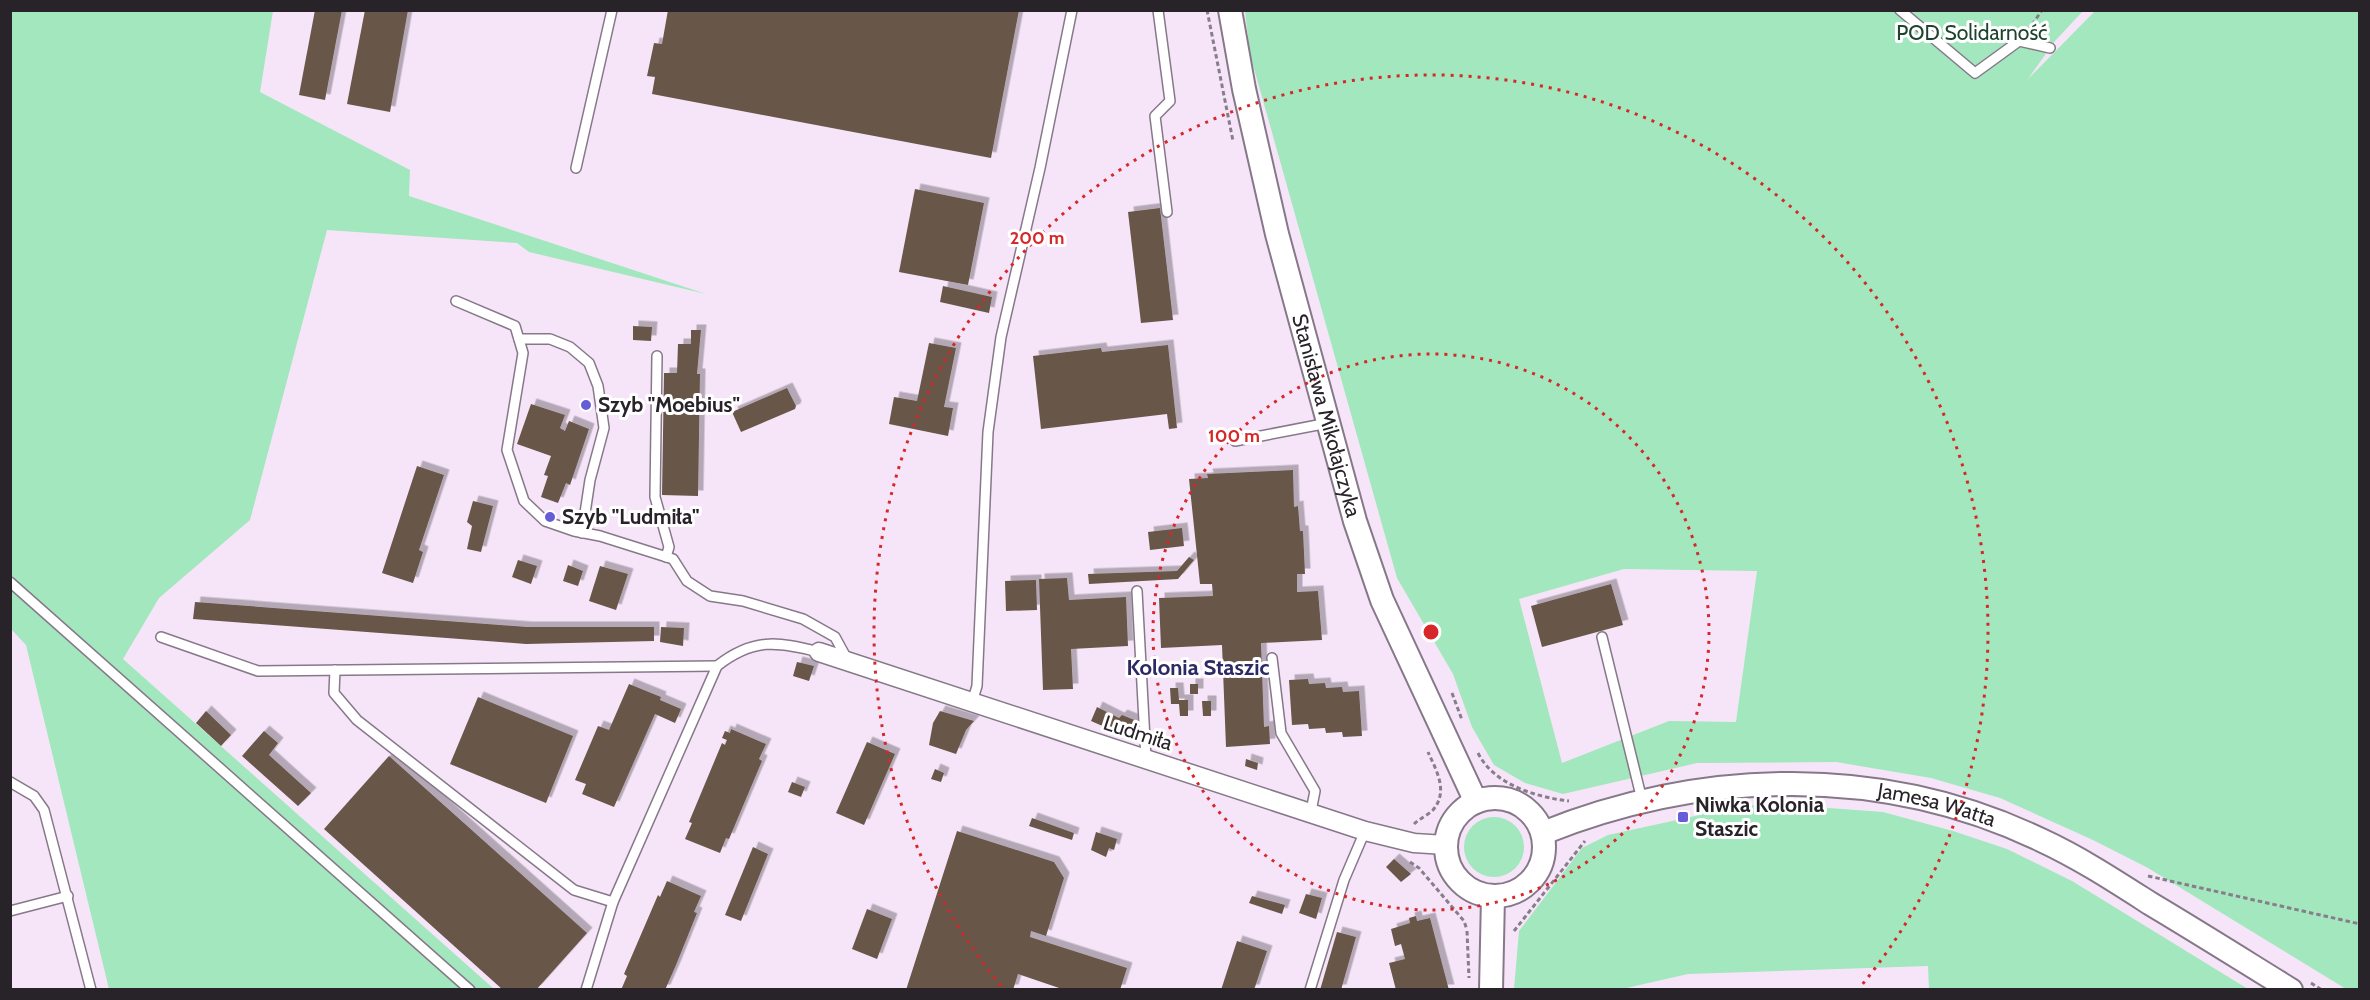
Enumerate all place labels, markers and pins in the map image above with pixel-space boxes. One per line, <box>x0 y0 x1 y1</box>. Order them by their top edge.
place label: Szyb "Moebius" <box>598 392 740 417</box>
marker: Szyb "Moebius" <box>579 398 593 412</box>
place label: Szyb "Ludmiła" <box>562 504 699 529</box>
marker: Szyb "Ludmiła" <box>543 510 557 524</box>
centre of rings <box>1421 622 1441 642</box>
place label: Niwka Kolonia Staszic <box>1695 792 1825 841</box>
marker: Niwka Kolonia Staszic <box>1676 810 1690 824</box>

